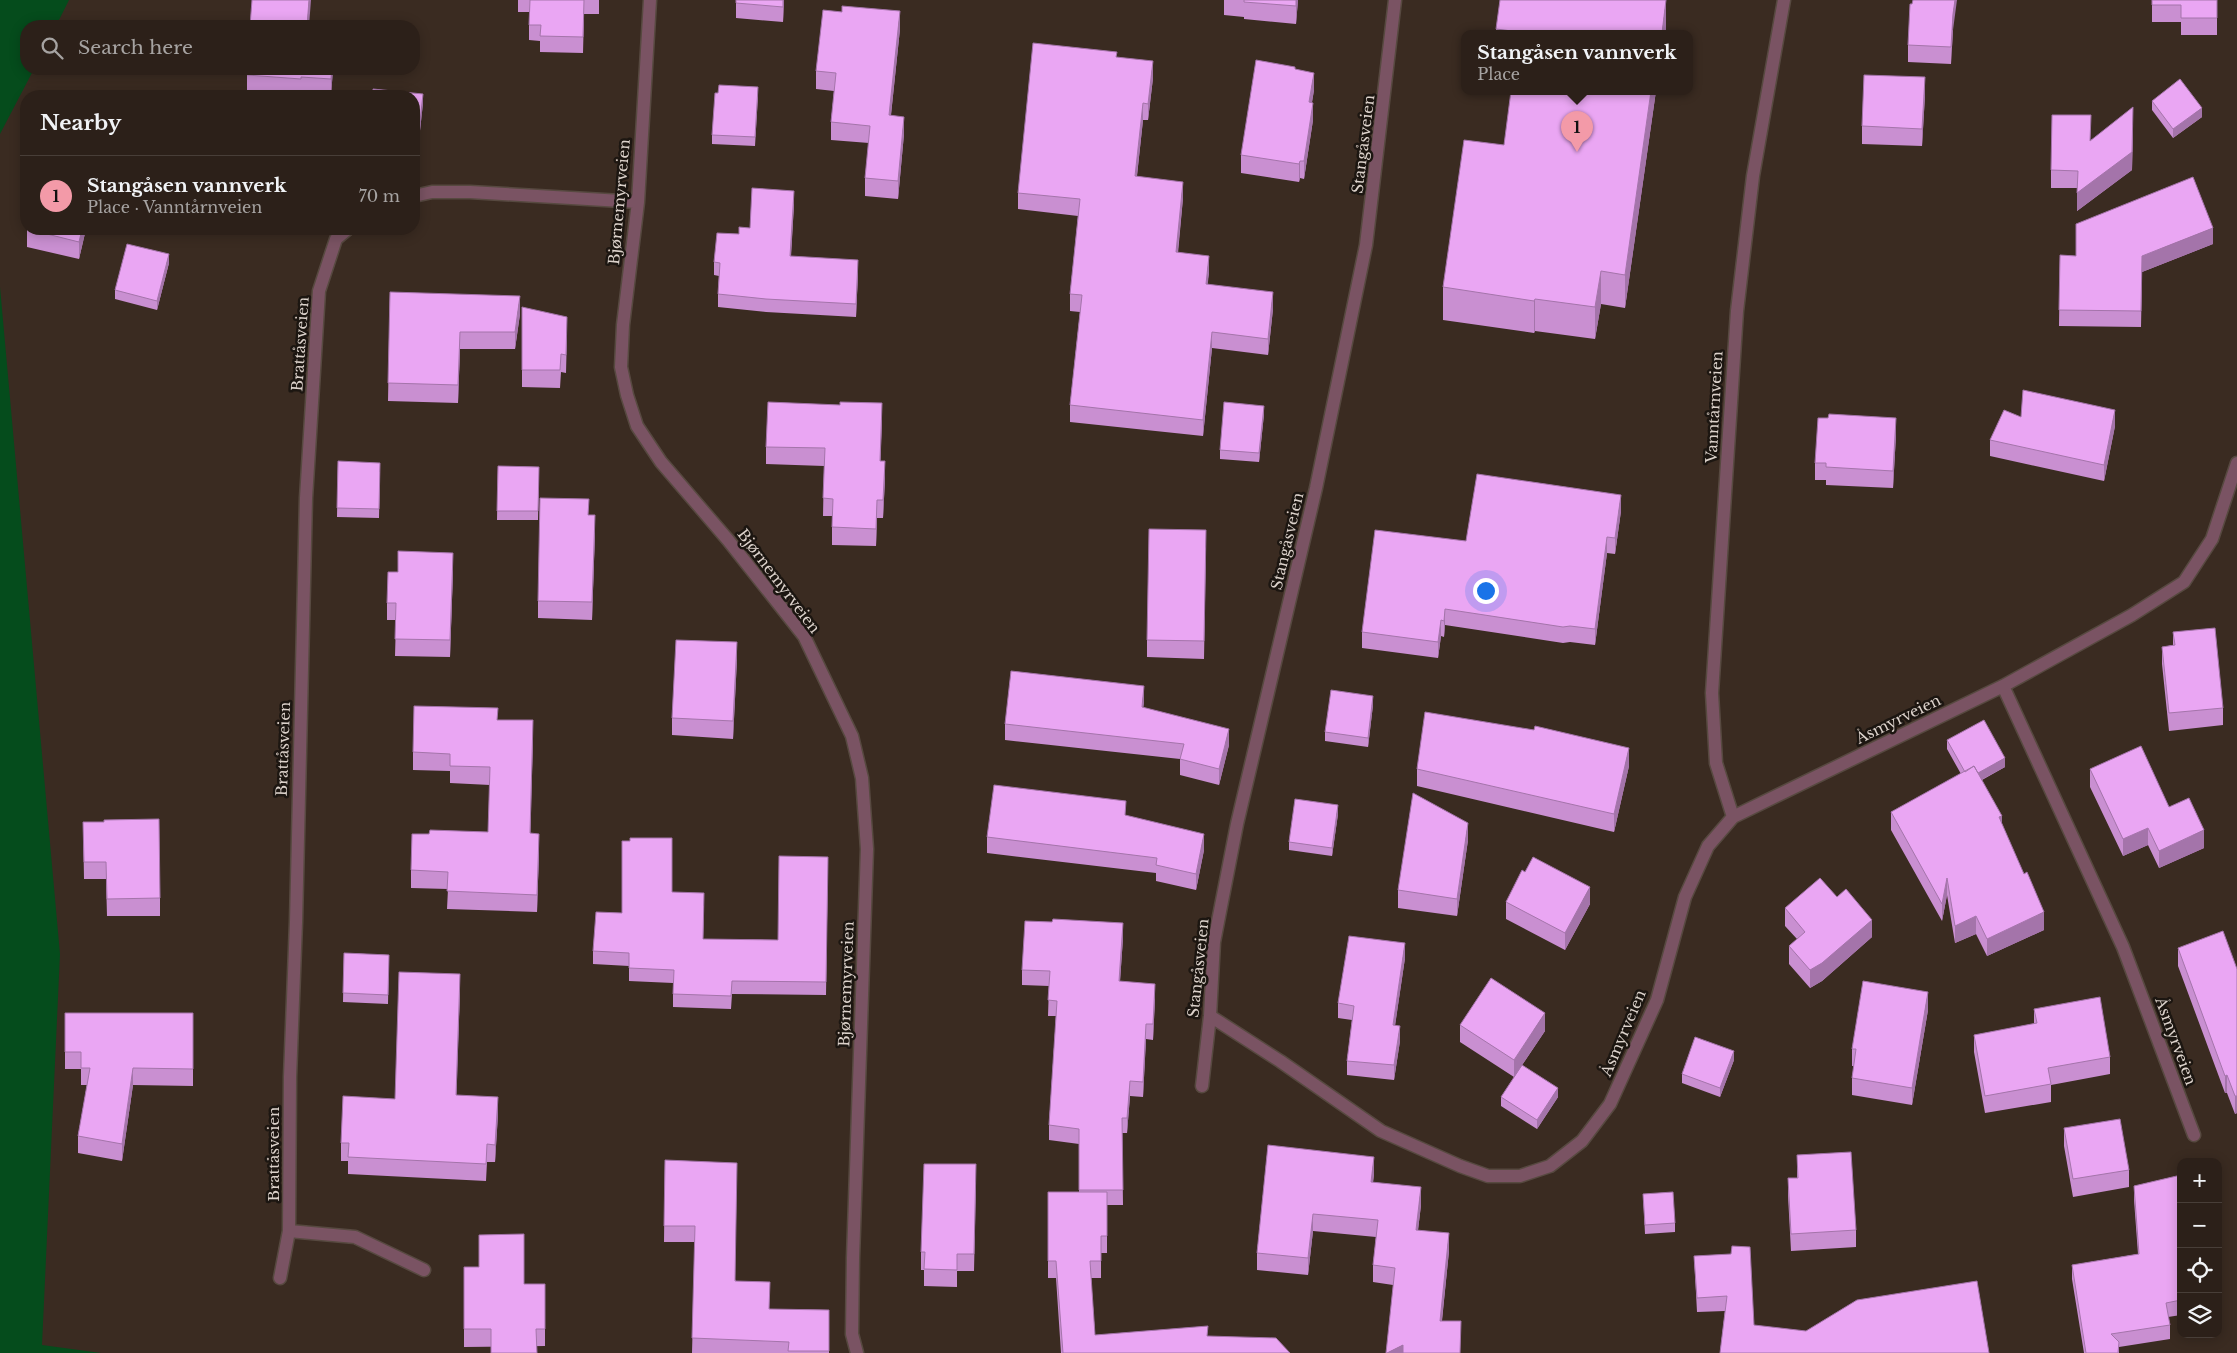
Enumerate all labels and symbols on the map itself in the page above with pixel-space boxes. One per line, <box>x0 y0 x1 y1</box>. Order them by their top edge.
street label: Stangåsveien <box>1348 94 1378 194</box>
pin: 1 <box>1561 111 1593 152</box>
street label: Bjørnemyrveien <box>604 138 634 266</box>
street label: Brattåsveien <box>287 296 313 392</box>
street label: Vanntårnveien <box>1702 351 1726 464</box>
street label: Stangåsveien <box>1267 490 1307 592</box>
street label: Bjørnemyrveien <box>734 525 824 637</box>
your location <box>1473 578 1499 604</box>
street label: Åsmyrveien <box>1851 690 1944 748</box>
street label: Brattåsveien <box>272 701 294 797</box>
street label: Stangåsveien <box>1183 918 1213 1018</box>
street label: Bjørnemyrveien <box>834 921 858 1047</box>
street label: Åsmyrveien <box>1596 987 1650 1080</box>
street label: Åsmyrveien <box>2151 993 2201 1088</box>
street label: Brattåsveien <box>264 1107 283 1201</box>

